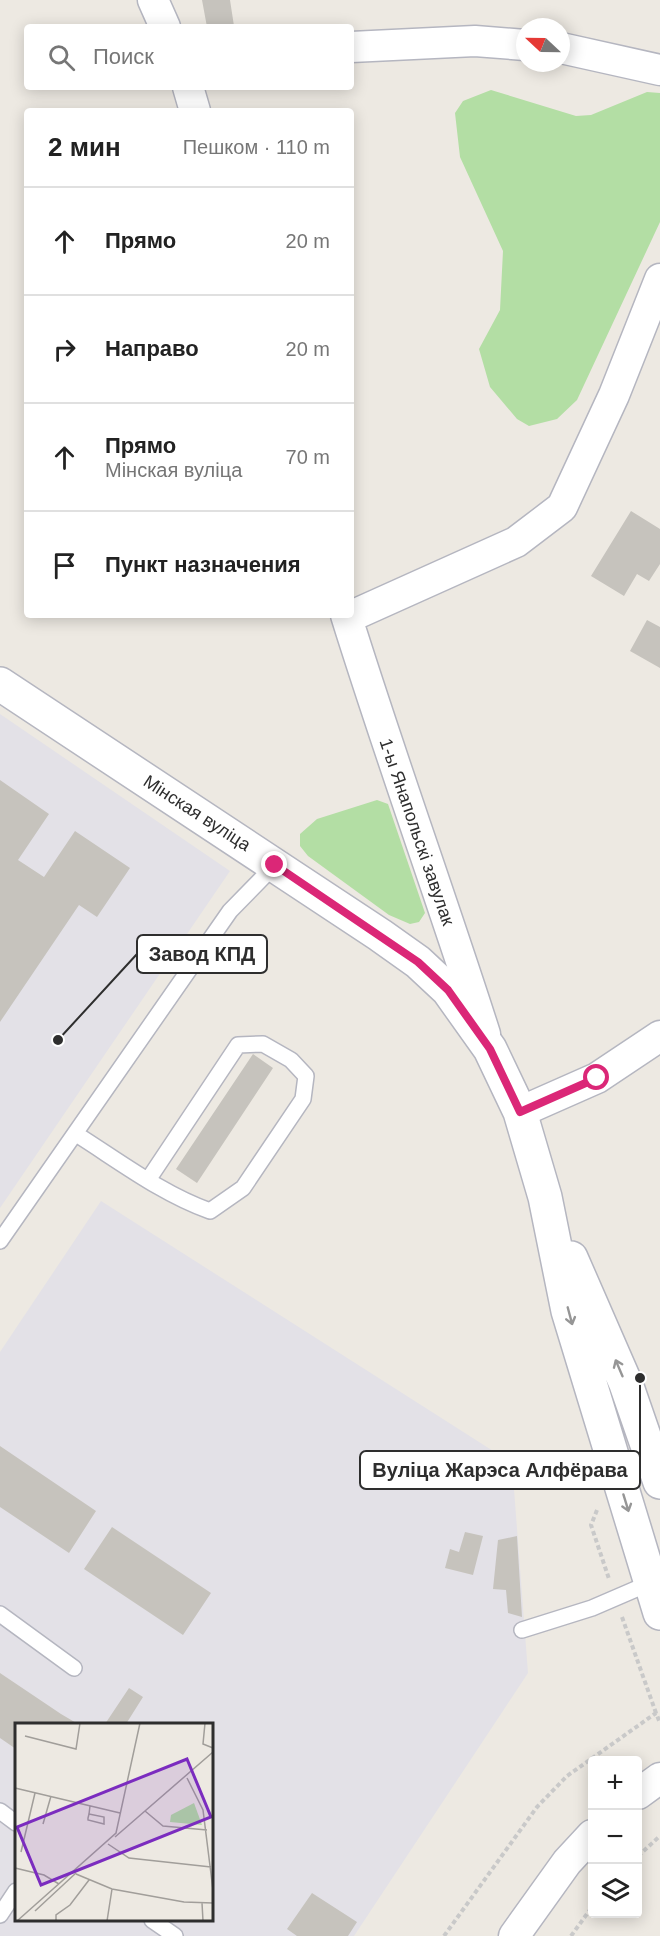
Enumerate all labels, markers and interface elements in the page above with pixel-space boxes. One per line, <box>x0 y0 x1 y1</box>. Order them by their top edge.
north arrow <box>516 18 570 72</box>
search box <box>24 24 354 90</box>
icon: search <box>45 41 78 74</box>
text: Поиск <box>93 44 154 69</box>
text: 2 мин <box>48 132 121 162</box>
text: Пешком · 110 m <box>183 136 330 158</box>
icon: ahead <box>48 225 81 258</box>
text: Прямо <box>105 228 176 253</box>
text: 20 m <box>286 230 330 252</box>
icon: right <box>48 333 81 366</box>
text: Направо <box>105 336 199 361</box>
text: 20 m <box>286 338 330 360</box>
text: Прямо <box>105 433 176 458</box>
icon: ahead <box>48 441 81 474</box>
text: 70 m <box>286 446 330 468</box>
text: Мінская вуліца <box>105 459 242 481</box>
icon: arrive <box>48 549 81 582</box>
text: Пункт назначения <box>105 552 301 577</box>
street label: 1-ы Янапольскі завулак <box>376 736 458 928</box>
street label: Мінская вуліца <box>140 771 255 856</box>
route end <box>261 851 287 877</box>
callout: Завод КПД <box>137 935 267 973</box>
text: Завод КПД <box>149 943 255 965</box>
route start <box>583 1064 609 1090</box>
one-way arrow <box>565 1306 576 1325</box>
one-way arrow <box>613 1359 624 1377</box>
callout: Вуліца Жарэса Алфёрава <box>360 1451 640 1489</box>
text: Вуліца Жарэса Алфёрава <box>372 1459 629 1481</box>
one-way arrow <box>621 1493 632 1512</box>
inset map <box>15 1723 213 1921</box>
map controls <box>588 1756 642 1918</box>
button: + <box>588 1756 642 1810</box>
button: − <box>588 1810 642 1864</box>
button: layers <box>588 1864 642 1918</box>

